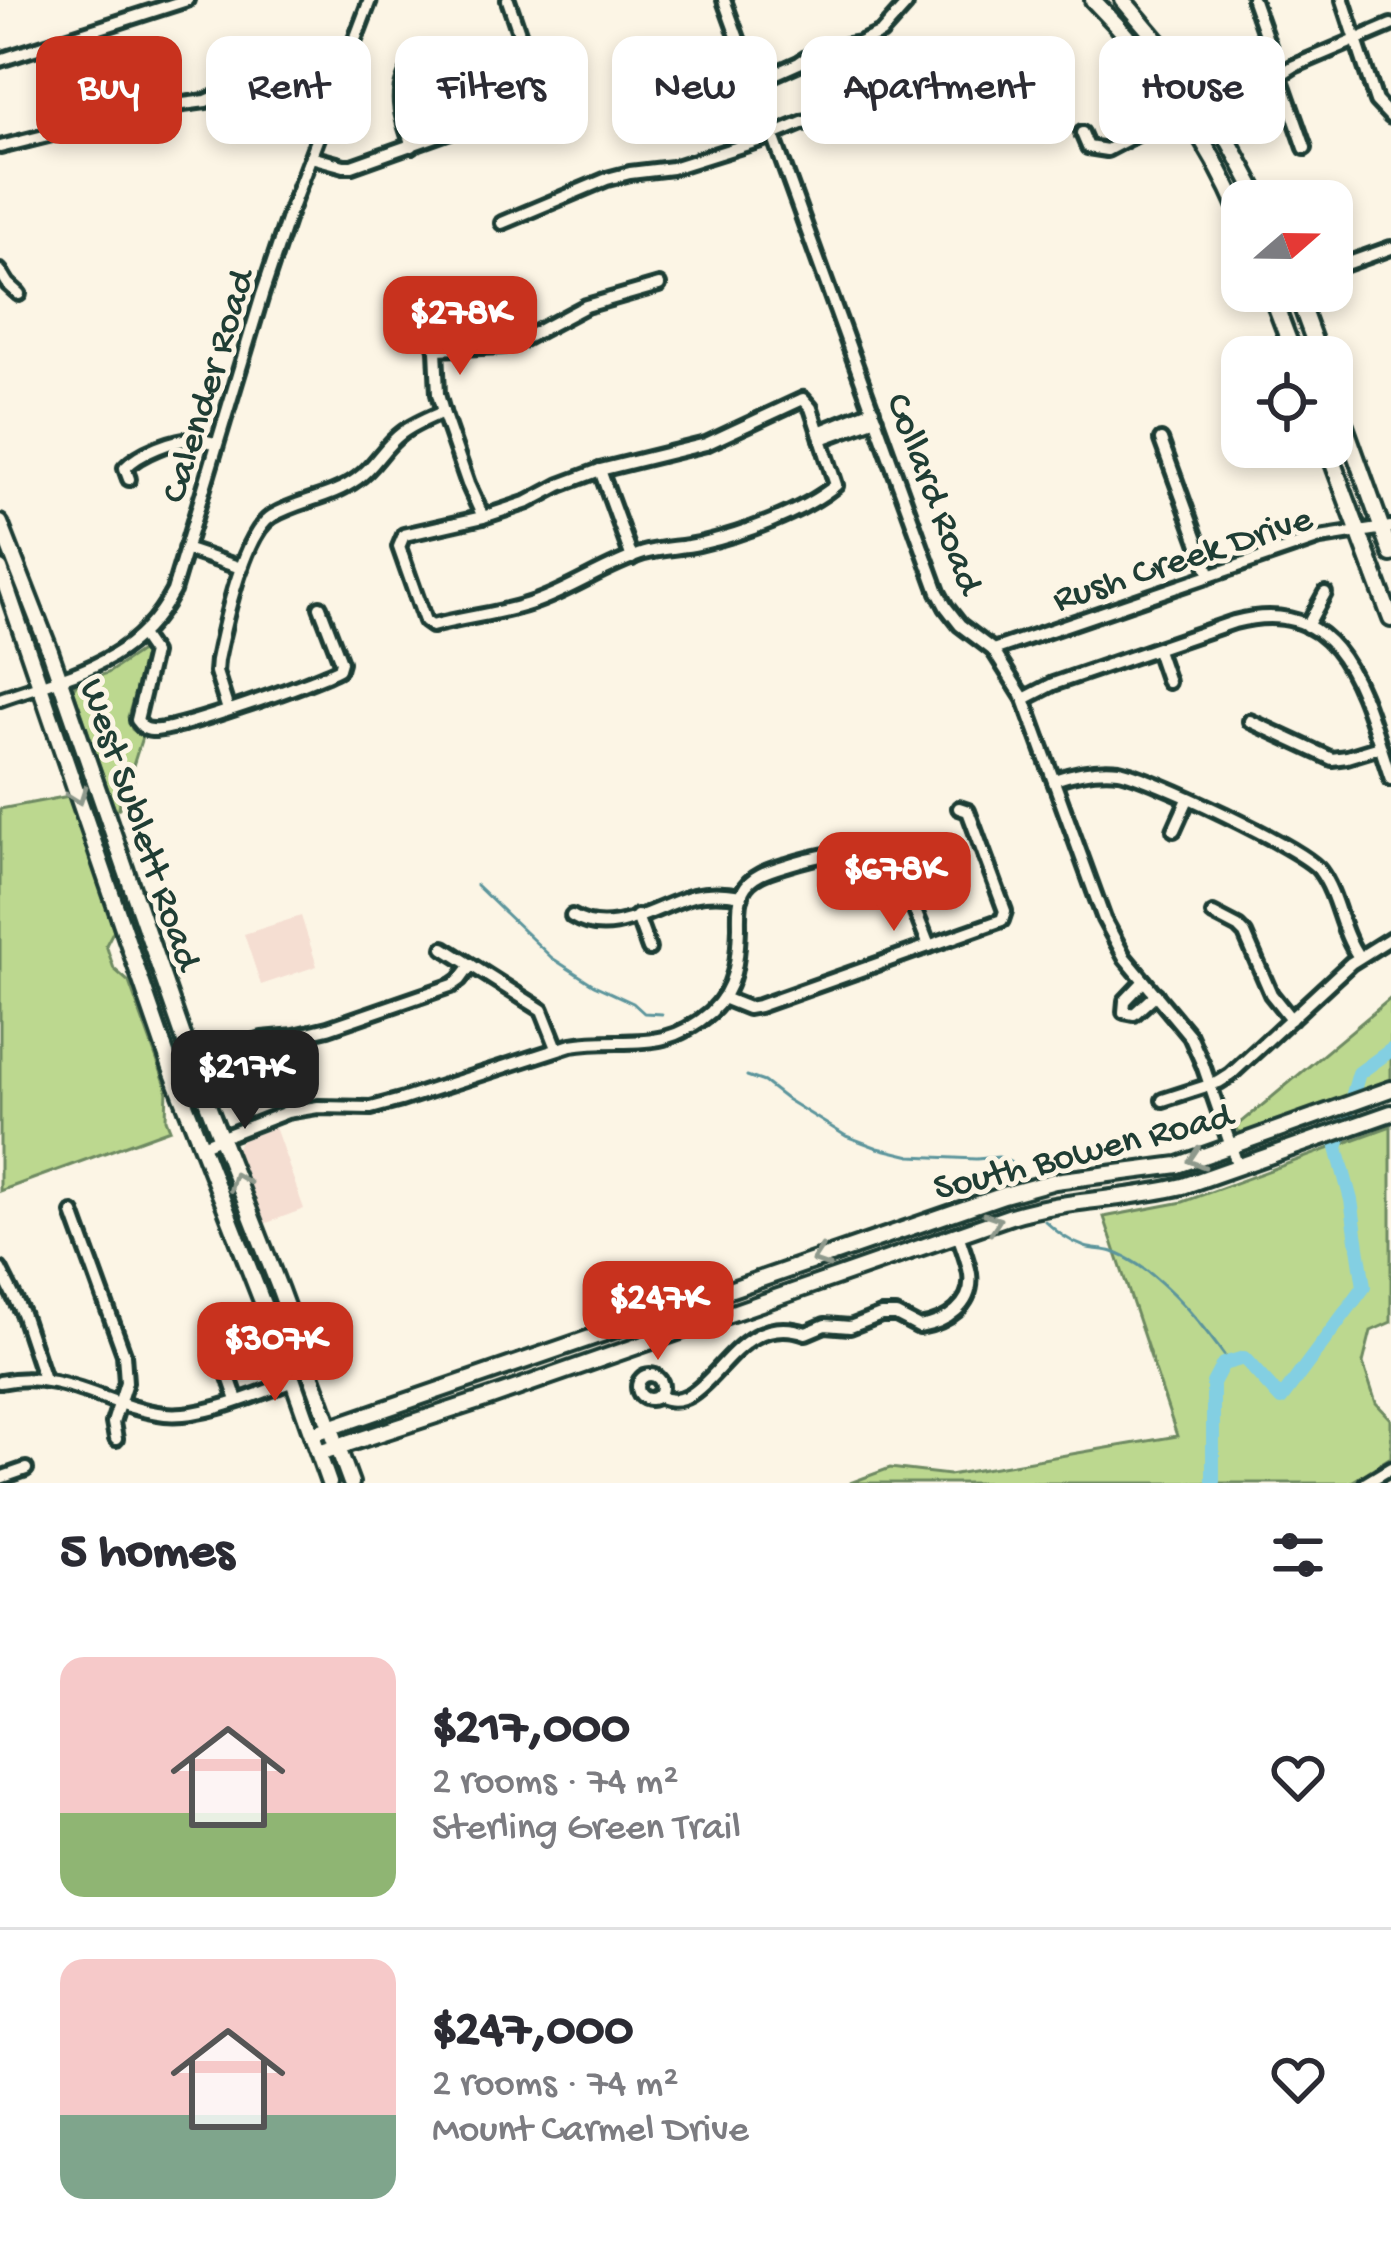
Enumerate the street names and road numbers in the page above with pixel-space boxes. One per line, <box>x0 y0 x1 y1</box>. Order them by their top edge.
street label: Calender Road <box>153 262 269 509</box>
street label: Collard Road <box>872 388 992 604</box>
street label: Rush Creek Drive <box>1048 498 1320 625</box>
street label: West Sublett Road <box>66 674 210 980</box>
street label: South Bowen Road <box>930 1095 1241 1214</box>

